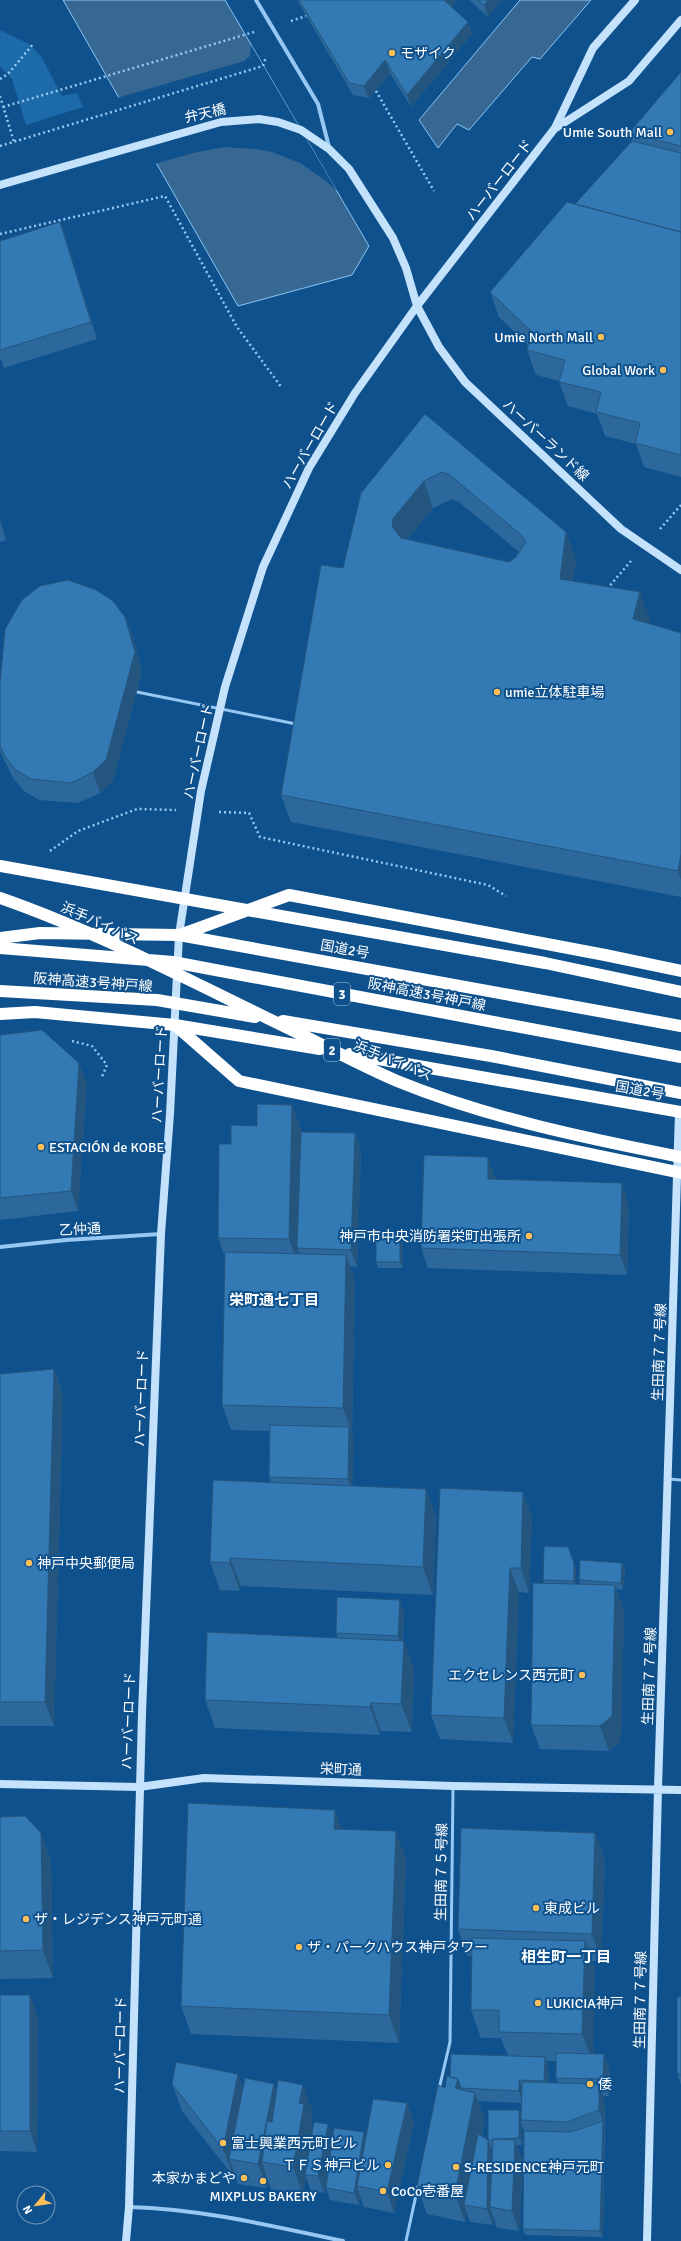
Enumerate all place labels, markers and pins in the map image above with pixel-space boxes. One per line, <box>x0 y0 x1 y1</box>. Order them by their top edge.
place label: モザイク <box>400 45 456 62</box>
marker: モザイク <box>387 48 397 58</box>
place label: Umie South Mall <box>563 124 662 141</box>
marker: Umie South Mall <box>665 127 675 137</box>
place label: Umie North Mall <box>494 329 593 346</box>
marker: Umie North Mall <box>596 332 606 342</box>
place label: Global Work <box>582 362 655 379</box>
marker: Global Work <box>658 365 668 375</box>
place label: umie立体駐車場 <box>505 684 605 701</box>
marker: umie立体駐車場 <box>492 687 502 697</box>
place label: ESTACIÓN de KOBE <box>49 1139 164 1156</box>
marker: ESTACIÓN de KOBE <box>36 1142 46 1152</box>
place label: 神戸市中央消防署栄町出張所 <box>339 1228 521 1245</box>
marker: 神戸市中央消防署栄町出張所 <box>524 1231 534 1241</box>
place label: 神戸中央郵便局 <box>37 1555 135 1572</box>
marker: 神戸中央郵便局 <box>24 1558 34 1568</box>
place label: エクセレンス西元町 <box>448 1667 574 1684</box>
marker: エクセレンス西元町 <box>577 1670 587 1680</box>
place label: 東成ビル <box>544 1900 600 1917</box>
marker: 東成ビル <box>531 1903 541 1913</box>
place label: ザ・レジデンス神戸元町通 <box>34 1911 202 1928</box>
marker: ザ・レジデンス神戸元町通 <box>21 1914 31 1924</box>
place label: ザ・パークハウス神戸タワー <box>307 1939 488 1956</box>
marker: ザ・パークハウス神戸タワー <box>294 1942 304 1952</box>
place label: LUKICIA神戸 <box>546 1995 624 2012</box>
marker: LUKICIA神戸 <box>533 1998 543 2008</box>
place label: 倭 <box>598 2076 612 2093</box>
marker: 倭 <box>585 2079 595 2089</box>
place label: 富士興業西元町ビル <box>231 2135 357 2152</box>
marker: 富士興業西元町ビル <box>218 2138 228 2148</box>
place label: ＴＦＳ神戸ビル <box>282 2157 380 2174</box>
place label: S-RESIDENCE神戸元町 <box>464 2159 604 2176</box>
marker: ＴＦＳ神戸ビル <box>383 2160 393 2170</box>
marker: S-RESIDENCE神戸元町 <box>451 2162 461 2172</box>
place label: 本家かまどや <box>152 2170 236 2187</box>
marker: 本家かまどや <box>239 2173 249 2183</box>
marker: MIXPLUS BAKERY <box>258 2176 268 2186</box>
place label: CoCo壱番屋 <box>391 2183 464 2200</box>
marker: CoCo壱番屋 <box>378 2186 388 2196</box>
place label: MIXPLUS BAKERY <box>209 2188 317 2205</box>

